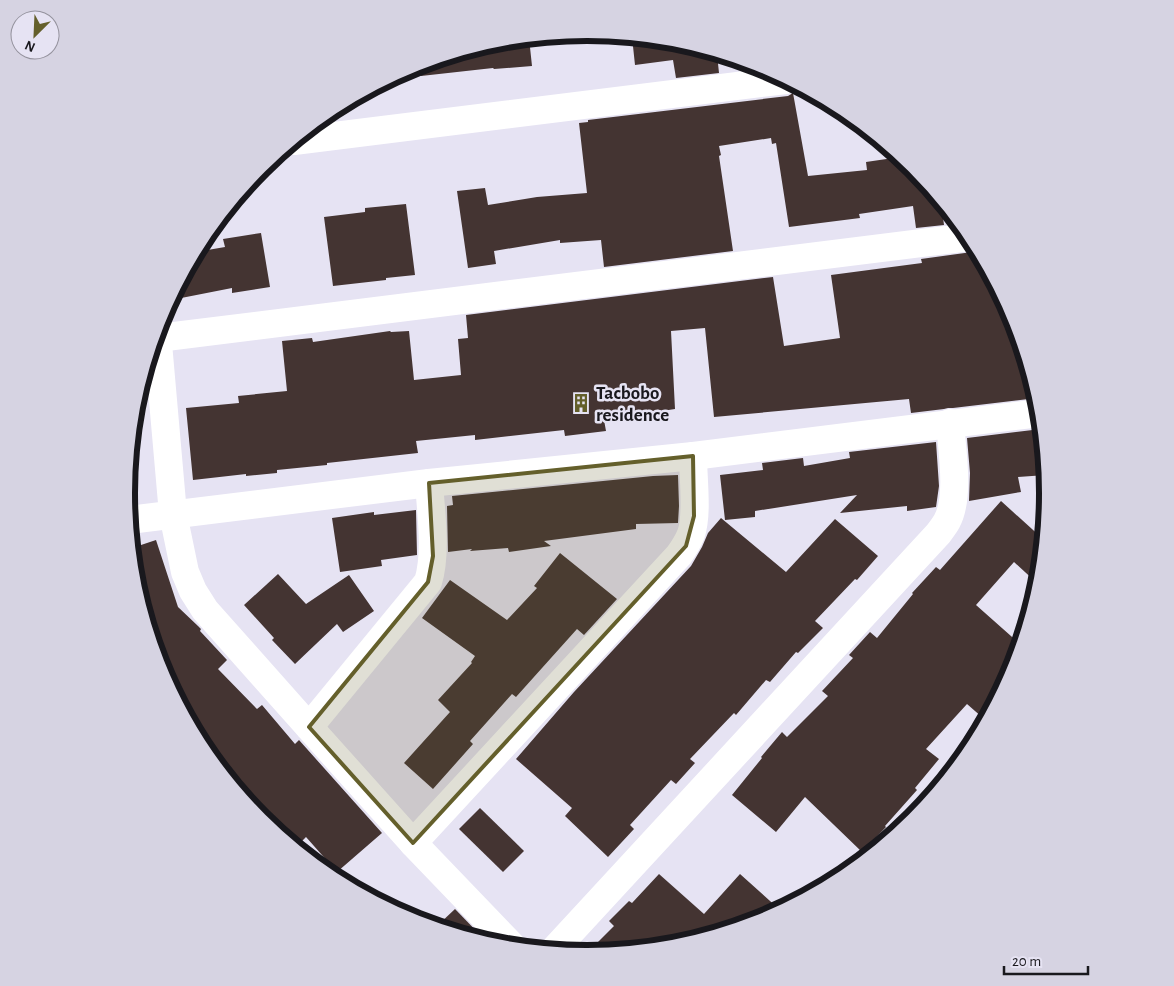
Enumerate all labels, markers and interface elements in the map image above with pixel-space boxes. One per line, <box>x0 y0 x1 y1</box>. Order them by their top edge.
north arrow <box>10 10 60 60</box>
text: N <box>23 38 37 54</box>
place label: Tacbobo residence <box>596 384 669 425</box>
building icon: Tacbobo residence <box>570 392 592 414</box>
scale bar <box>1004 944 1088 976</box>
text: 20 m <box>1012 954 1041 969</box>

